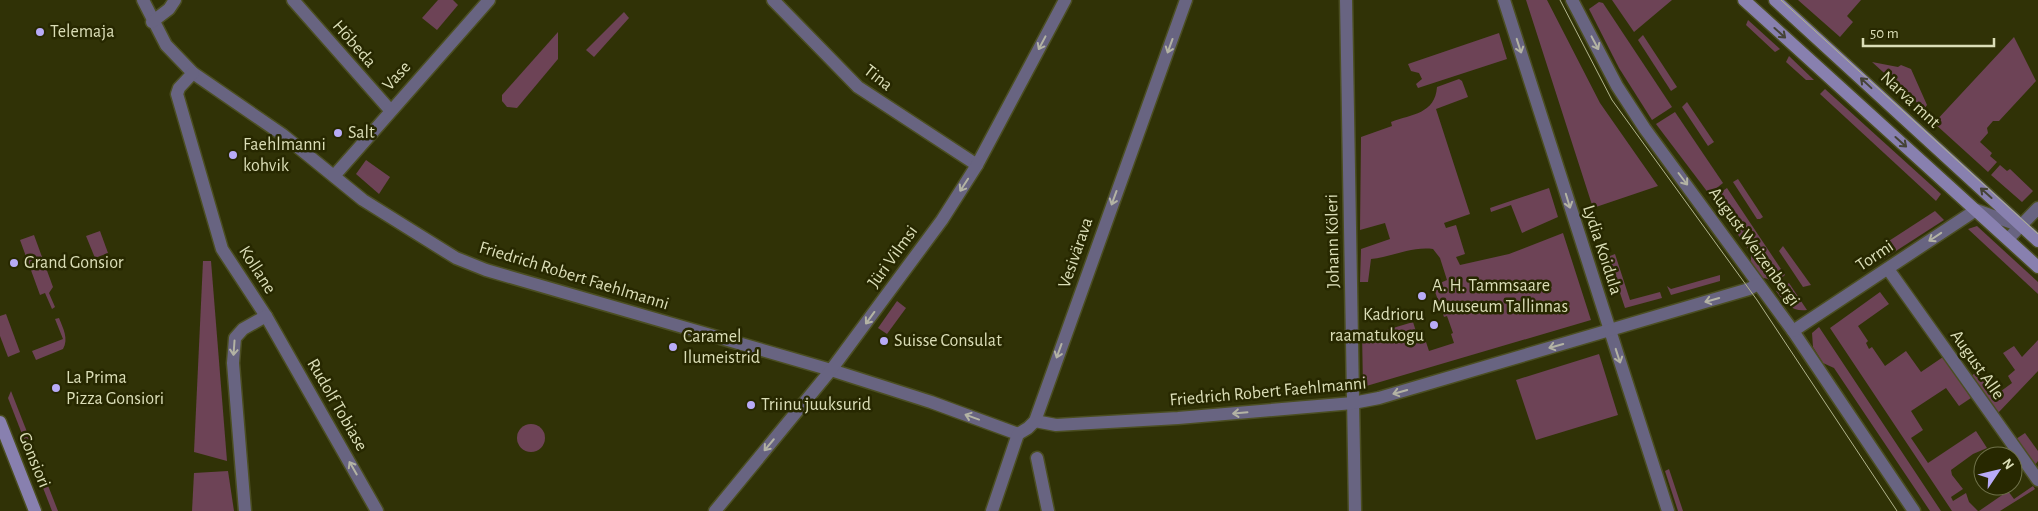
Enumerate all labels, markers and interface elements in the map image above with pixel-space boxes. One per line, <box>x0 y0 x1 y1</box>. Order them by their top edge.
scale bar <box>1863 15 1994 47</box>
street label: Hõbeda <box>329 17 379 71</box>
place label: Telemaja <box>50 23 114 41</box>
marker: Telemaja <box>34 26 46 38</box>
text: 50 m <box>1870 26 1899 41</box>
one-way arrow <box>1774 27 1786 39</box>
one-way arrow <box>1037 35 1047 50</box>
one-way arrow <box>1590 35 1600 50</box>
one-way arrow <box>1165 38 1174 53</box>
one-way arrow <box>1515 38 1524 54</box>
street label: Vase <box>379 58 415 94</box>
street label: Tina <box>860 61 896 95</box>
street label: Narva mnt <box>1877 68 1943 132</box>
one-way arrow <box>1860 77 1873 89</box>
place label: Salt <box>348 124 375 142</box>
marker: Salt <box>332 127 344 139</box>
place label: Faehlmanni kohvik <box>243 136 326 175</box>
one-way arrow <box>1894 136 1907 148</box>
marker: Faehlmanni kohvik <box>227 149 239 161</box>
one-way arrow <box>1678 172 1688 186</box>
one-way arrow <box>959 178 969 192</box>
street label: August Weizenbergi <box>1705 184 1803 310</box>
one-way arrow <box>1979 187 1992 199</box>
one-way arrow <box>1109 190 1118 206</box>
one-way arrow <box>1564 193 1574 209</box>
street label: Johann Köleri <box>1323 194 1343 288</box>
street label: Lydia Koidula <box>1579 203 1625 297</box>
street label: Vesivärava <box>1056 215 1096 291</box>
street label: Jüri Vilmsi <box>865 223 921 291</box>
one-way arrow <box>1929 232 1943 242</box>
street label: Tormi <box>1853 237 1897 275</box>
street label: Friedrich Robert Faehlmanni <box>477 239 671 313</box>
street label: Kollane <box>235 243 279 297</box>
place label: Grand Gonsior <box>24 254 124 272</box>
marker: Grand Gonsior <box>8 257 20 269</box>
place label: A. H. Tammsaare Muuseum Tallinnas <box>1432 277 1568 316</box>
marker: A. H. Tammsaare Muuseum Tallinnas <box>1416 290 1428 302</box>
one-way arrow <box>1704 295 1720 305</box>
place label: Kadrioru raamatukogu <box>1330 306 1424 345</box>
one-way arrow <box>865 311 875 325</box>
marker: Kadrioru raamatukogu <box>1428 319 1440 331</box>
street label: August Alle <box>1947 327 2007 403</box>
place label: Caramel Ilumeistrid <box>683 328 760 367</box>
place label: Suisse Consulat <box>894 332 1002 350</box>
marker: Suisse Consulat <box>878 335 890 347</box>
one-way arrow <box>229 340 238 356</box>
marker: Caramel Ilumeistrid <box>667 341 679 353</box>
one-way arrow <box>1549 342 1565 352</box>
one-way arrow <box>1054 343 1063 359</box>
one-way arrow <box>1613 348 1623 364</box>
street label: Rudolf Tobiase <box>303 356 371 454</box>
place label: La Prima Pizza Gonsiori <box>66 369 164 408</box>
street label: Friedrich Robert Faehlmanni <box>1169 374 1367 410</box>
marker: La Prima Pizza Gonsiori <box>50 382 62 394</box>
one-way arrow <box>1393 388 1409 398</box>
place label: Triinu juuksurid <box>761 396 871 414</box>
marker: Triinu juuksurid <box>745 399 757 411</box>
one-way arrow <box>1232 408 1248 417</box>
one-way arrow <box>965 412 980 421</box>
street label: Gonsiori <box>15 430 53 490</box>
one-way arrow <box>763 438 774 451</box>
north arrow <box>1973 446 2023 496</box>
text: N <box>1999 456 2016 472</box>
one-way arrow <box>348 462 358 476</box>

